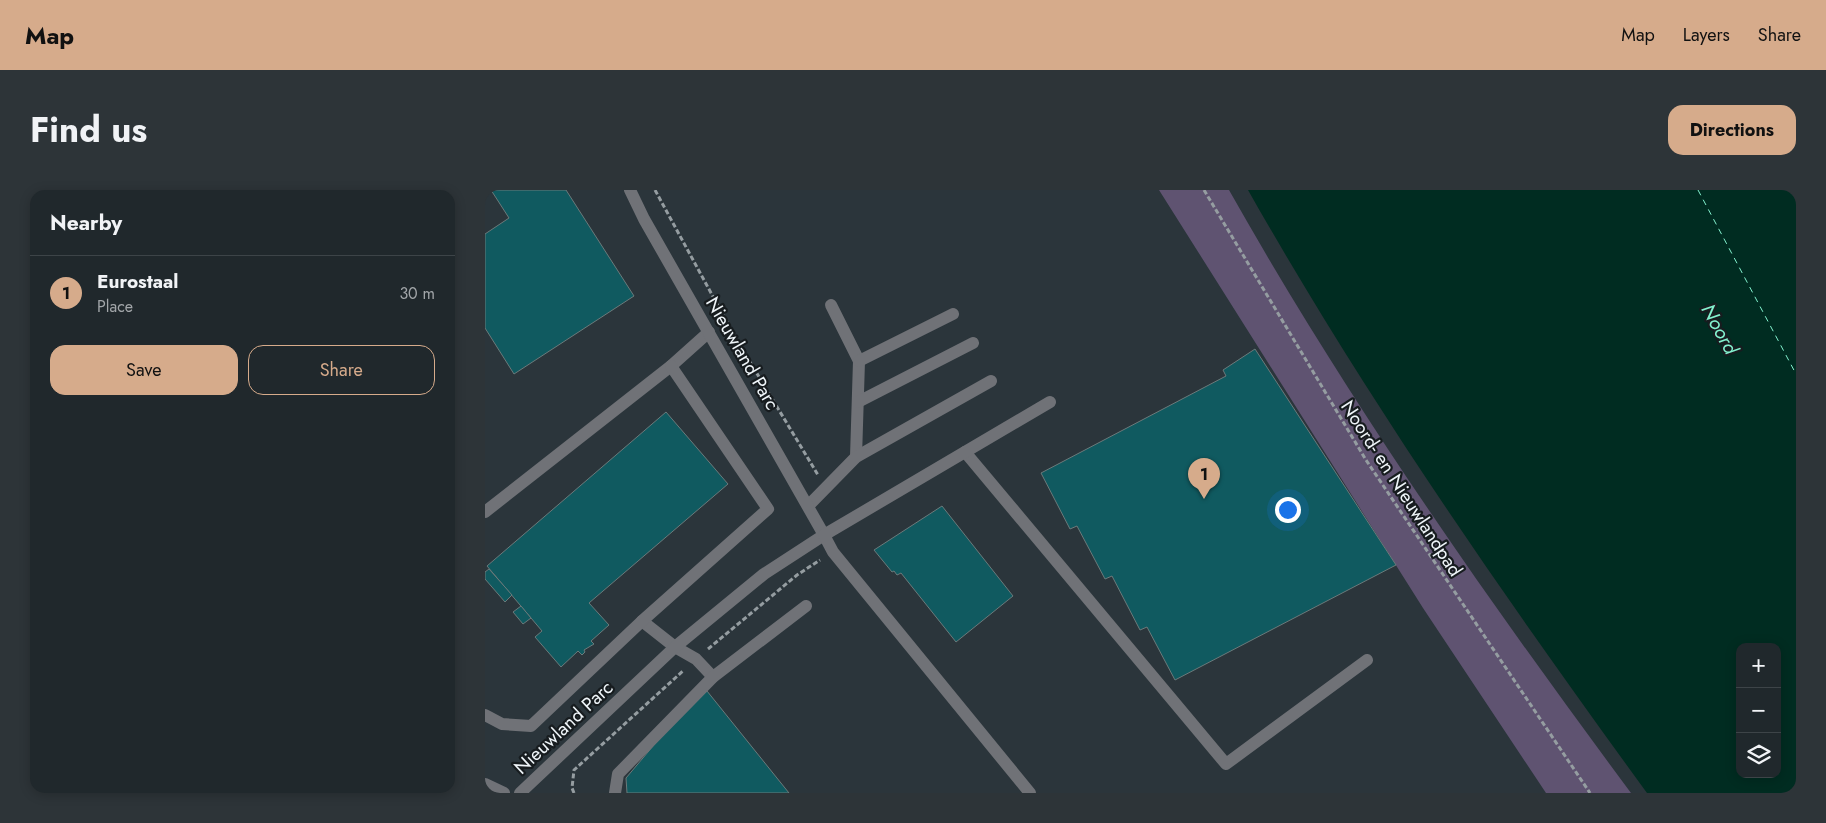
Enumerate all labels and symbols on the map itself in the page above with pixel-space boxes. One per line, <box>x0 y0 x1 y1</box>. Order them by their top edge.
street label: Nieuwland Parc <box>699 292 786 415</box>
water label: Noord <box>1694 299 1746 361</box>
street label: Noord- en Nieuwlandpad <box>1334 395 1469 582</box>
pin: 1 <box>1188 458 1220 499</box>
your location <box>1275 497 1301 523</box>
street label: Nieuwland Parc <box>508 674 619 780</box>

